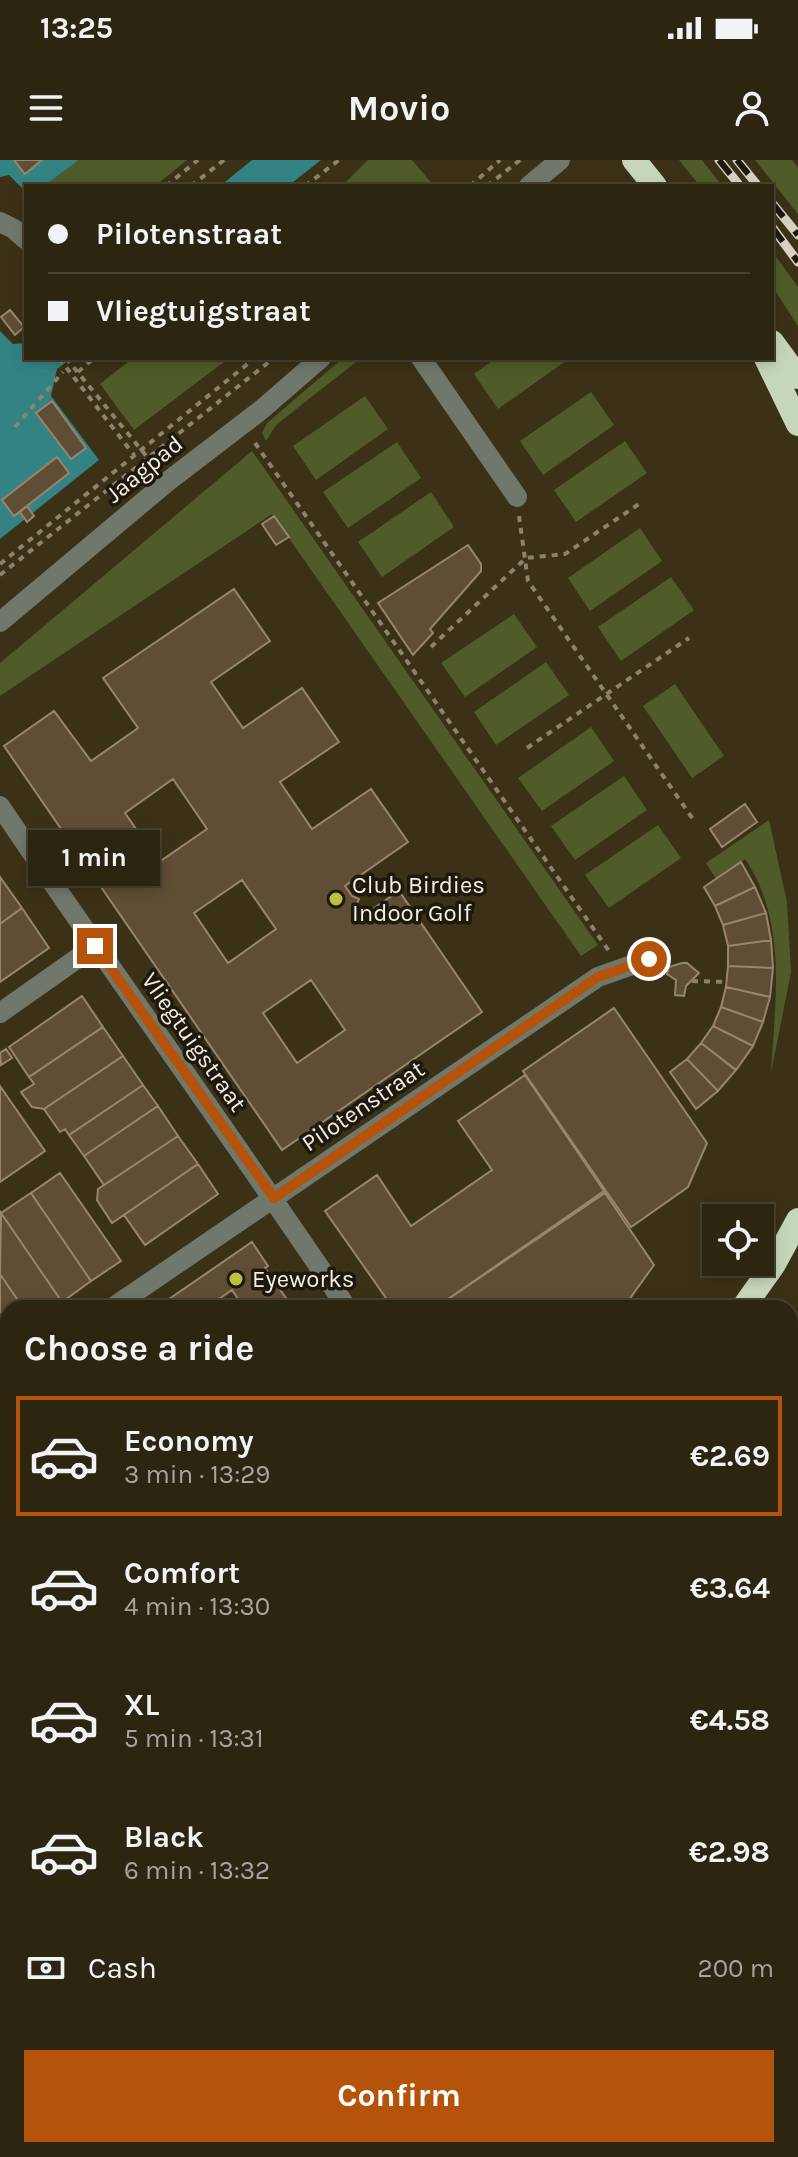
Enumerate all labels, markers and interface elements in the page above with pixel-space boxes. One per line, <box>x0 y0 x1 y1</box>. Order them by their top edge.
text: 13:25 <box>40 10 113 46</box>
icon: menu <box>24 86 68 130</box>
icon: person <box>730 86 774 130</box>
text: Movio <box>348 87 450 129</box>
text: Pilotenstraat <box>96 216 282 252</box>
text: Vliegtuigstraat <box>96 293 311 329</box>
street label: Jaagpad <box>100 429 188 509</box>
callout: 1 min <box>29 830 161 886</box>
text: 1 min <box>61 842 127 873</box>
place label: Club Birdies Indoor Golf <box>352 871 485 927</box>
marker: Club Birdies Indoor Golf <box>327 890 345 908</box>
route end <box>77 928 113 964</box>
route start <box>631 941 667 977</box>
street label: Vliegtuigstraat <box>136 967 252 1117</box>
street label: Pilotenstraat <box>296 1055 430 1157</box>
map controls <box>702 1204 774 1276</box>
button: locate <box>702 1204 774 1276</box>
place label: Eyeworks <box>252 1265 354 1293</box>
marker: Eyeworks <box>227 1270 245 1288</box>
text: Choose a ride <box>24 1327 254 1369</box>
icon: car <box>28 1420 100 1492</box>
text: Economy <box>124 1423 254 1459</box>
text: €2.69 <box>690 1438 770 1474</box>
text: 3 min · 13:29 <box>124 1459 270 1490</box>
icon: car <box>28 1552 100 1624</box>
text: Comfort <box>124 1555 240 1591</box>
text: €3.64 <box>690 1570 770 1606</box>
text: 4 min · 13:30 <box>124 1591 270 1622</box>
icon: car <box>28 1684 100 1756</box>
text: XL <box>124 1687 159 1723</box>
text: €4.58 <box>690 1702 770 1738</box>
text: 5 min · 13:31 <box>124 1723 264 1754</box>
icon: car <box>28 1816 100 1888</box>
text: Black <box>124 1819 204 1855</box>
text: €2.98 <box>689 1834 770 1870</box>
text: 6 min · 13:32 <box>124 1855 270 1886</box>
icon: cash <box>24 1946 68 1990</box>
text: Cash <box>88 1950 157 1986</box>
text: 200 m <box>698 1953 774 1984</box>
button: Confirm <box>24 2050 774 2142</box>

